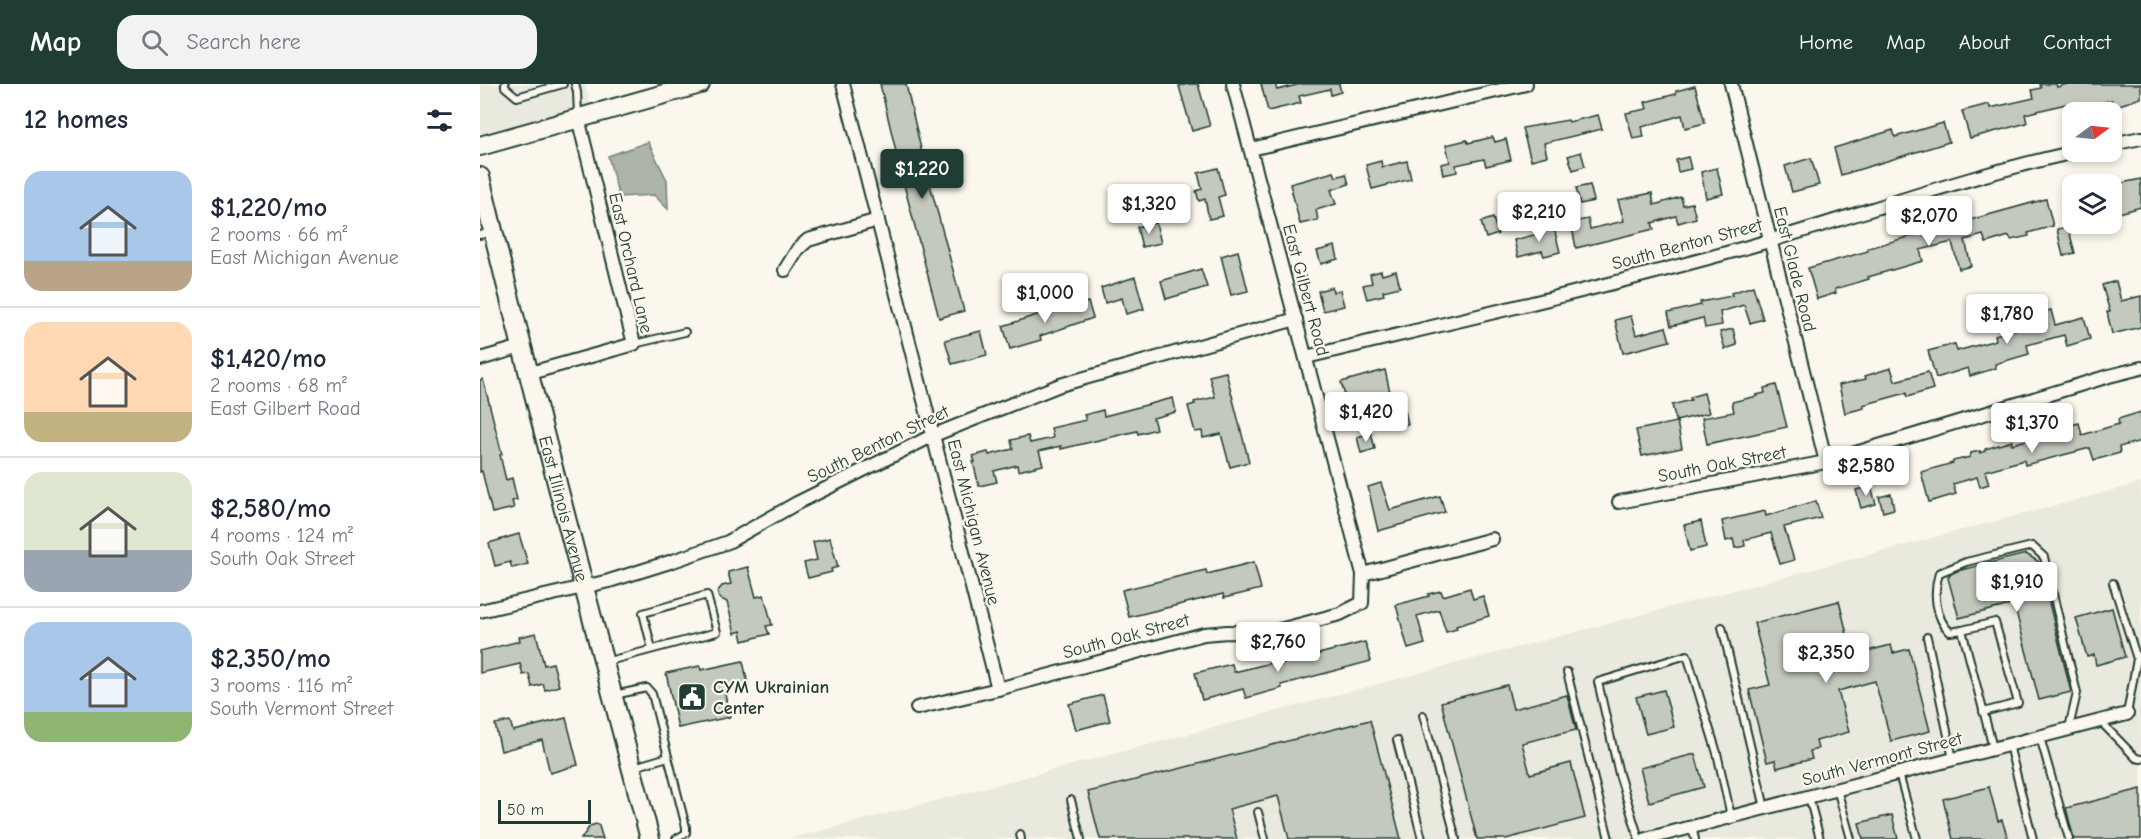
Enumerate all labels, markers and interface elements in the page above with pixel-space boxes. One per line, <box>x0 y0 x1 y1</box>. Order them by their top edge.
search box <box>117 15 537 69</box>
text: Map <box>30 26 81 58</box>
icon: search <box>138 26 171 59</box>
text: Search here <box>186 29 301 55</box>
text: Home <box>1799 30 1853 54</box>
text: Map <box>1886 30 1926 54</box>
text: About <box>1959 30 2010 54</box>
text: Contact <box>2043 30 2111 54</box>
north arrow <box>2062 102 2122 162</box>
map controls <box>2062 102 2122 234</box>
icon: filters <box>423 104 456 137</box>
text: 12 homes <box>24 105 128 135</box>
pin: $1,220 <box>873 149 971 200</box>
text: $1,220 <box>894 157 950 180</box>
button: layers <box>2062 174 2122 234</box>
pin: $1,320 <box>1100 184 1198 235</box>
street label: East Orchard Lane <box>604 191 657 335</box>
text: $1,320 <box>1122 192 1176 215</box>
pin: $2,210 <box>1490 192 1588 243</box>
text: $1,220/mo <box>210 193 327 223</box>
icon: home <box>72 195 144 267</box>
pin: $2,070 <box>1880 196 1978 247</box>
text: $2,210 <box>1511 200 1567 223</box>
street label: East Glade Road <box>1769 204 1820 334</box>
text: $2,070 <box>1900 204 1958 227</box>
street label: South Benton Street <box>1610 214 1765 275</box>
street label: East Gilbert Road <box>1278 222 1333 358</box>
text: 2 rooms · 66 m² <box>210 223 348 246</box>
text: East Michigan Avenue <box>210 246 399 269</box>
pin: $1,000 <box>996 273 1094 324</box>
text: $1,000 <box>1016 281 1074 304</box>
pin: $1,780 <box>1958 294 2056 345</box>
text: $1,780 <box>1980 302 2034 325</box>
text: $1,420/mo <box>210 344 326 374</box>
icon: home <box>72 346 144 418</box>
text: 2 rooms · 68 m² <box>210 374 347 397</box>
pin: $1,420 <box>1317 392 1415 443</box>
text: East Gilbert Road <box>210 397 361 420</box>
text: $1,420 <box>1339 400 1393 423</box>
street label: South Benton Street <box>804 401 953 488</box>
pin: $1,370 <box>1983 403 2081 454</box>
text: $1,370 <box>2005 411 2059 434</box>
street label: East Illinois Avenue <box>534 434 592 584</box>
street label: East Michigan Avenue <box>943 437 1004 607</box>
street label: South Oak Street <box>1656 442 1789 487</box>
pin: $2,580 <box>1817 446 1915 497</box>
text: $2,580 <box>1837 454 1895 477</box>
text: $2,580/mo <box>210 494 331 524</box>
icon: home <box>72 496 144 568</box>
text: 4 rooms · 124 m² <box>210 524 353 547</box>
text: South Oak Street <box>210 547 355 570</box>
pin: $1,910 <box>1968 562 2066 613</box>
text: $1,910 <box>1990 570 2044 593</box>
street label: South Oak Street <box>1061 609 1193 663</box>
pin: $2,760 <box>1229 622 1327 673</box>
text: $2,760 <box>1250 630 1306 653</box>
pin: $2,350 <box>1777 633 1875 684</box>
text: $2,350 <box>1797 641 1855 664</box>
text: $2,350/mo <box>210 644 331 674</box>
icon: home <box>72 646 144 718</box>
text: 3 rooms · 116 m² <box>210 674 352 697</box>
place label: CYM Ukrainian Center <box>713 677 829 719</box>
public building icon: CYM Ukrainian Center <box>676 681 708 713</box>
text: South Vermont Street <box>210 697 393 720</box>
street label: South Vermont Street <box>1800 728 1965 791</box>
scale bar <box>498 797 591 824</box>
text: 50 m <box>507 801 544 819</box>

